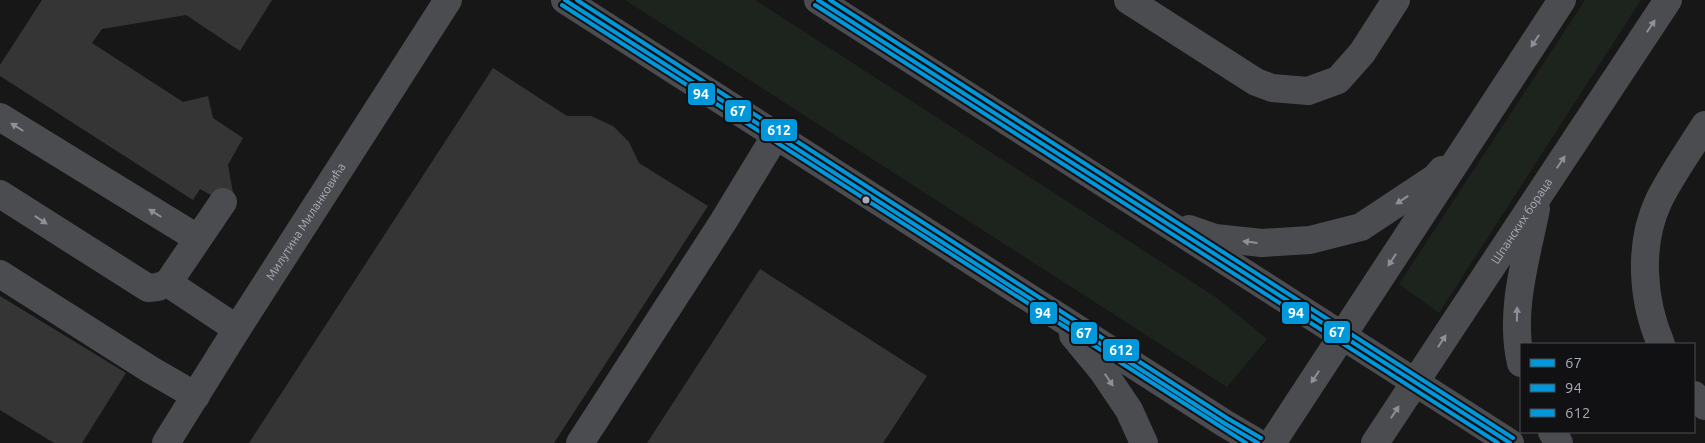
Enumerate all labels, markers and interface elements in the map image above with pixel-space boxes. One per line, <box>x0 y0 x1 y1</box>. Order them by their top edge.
one-way arrow <box>1646 20 1656 33</box>
one-way arrow <box>1530 34 1540 48</box>
line badge: 94 <box>687 82 716 106</box>
text: 94 <box>693 86 709 102</box>
line badge: 67 <box>724 99 752 123</box>
text: 67 <box>730 103 746 119</box>
line badge: 612 <box>760 118 798 142</box>
text: 612 <box>767 122 791 138</box>
one-way arrow <box>11 123 24 132</box>
one-way arrow <box>1556 155 1565 168</box>
street label: Милутина Миланковића <box>263 160 348 282</box>
street label: Шпанских бораца <box>1488 176 1554 266</box>
unlabelled marker <box>861 195 871 205</box>
one-way arrow <box>1395 195 1409 205</box>
one-way arrow <box>149 208 162 217</box>
one-way arrow <box>34 215 48 224</box>
one-way arrow <box>1241 238 1257 246</box>
one-way arrow <box>1387 254 1396 267</box>
line badge: 94 <box>1029 301 1058 325</box>
line badge: 94 <box>1281 301 1310 325</box>
text: 94 <box>1035 305 1051 321</box>
text: 94 <box>1288 305 1304 321</box>
one-way arrow <box>1514 306 1522 322</box>
line badge: 67 <box>1323 320 1351 344</box>
line badge: 67 <box>1070 321 1098 345</box>
text: 67 <box>1329 324 1345 340</box>
text: 67 <box>1076 325 1092 341</box>
one-way arrow <box>1437 334 1447 348</box>
line badge: 612 <box>1102 338 1140 362</box>
text: 612 <box>1109 342 1133 358</box>
legend <box>1520 343 1695 433</box>
text: 67 <box>1565 354 1582 371</box>
one-way arrow <box>1310 370 1320 384</box>
one-way arrow <box>1104 373 1113 387</box>
text: 94 <box>1565 379 1582 396</box>
text: 612 <box>1565 404 1590 421</box>
one-way arrow <box>1390 406 1400 419</box>

